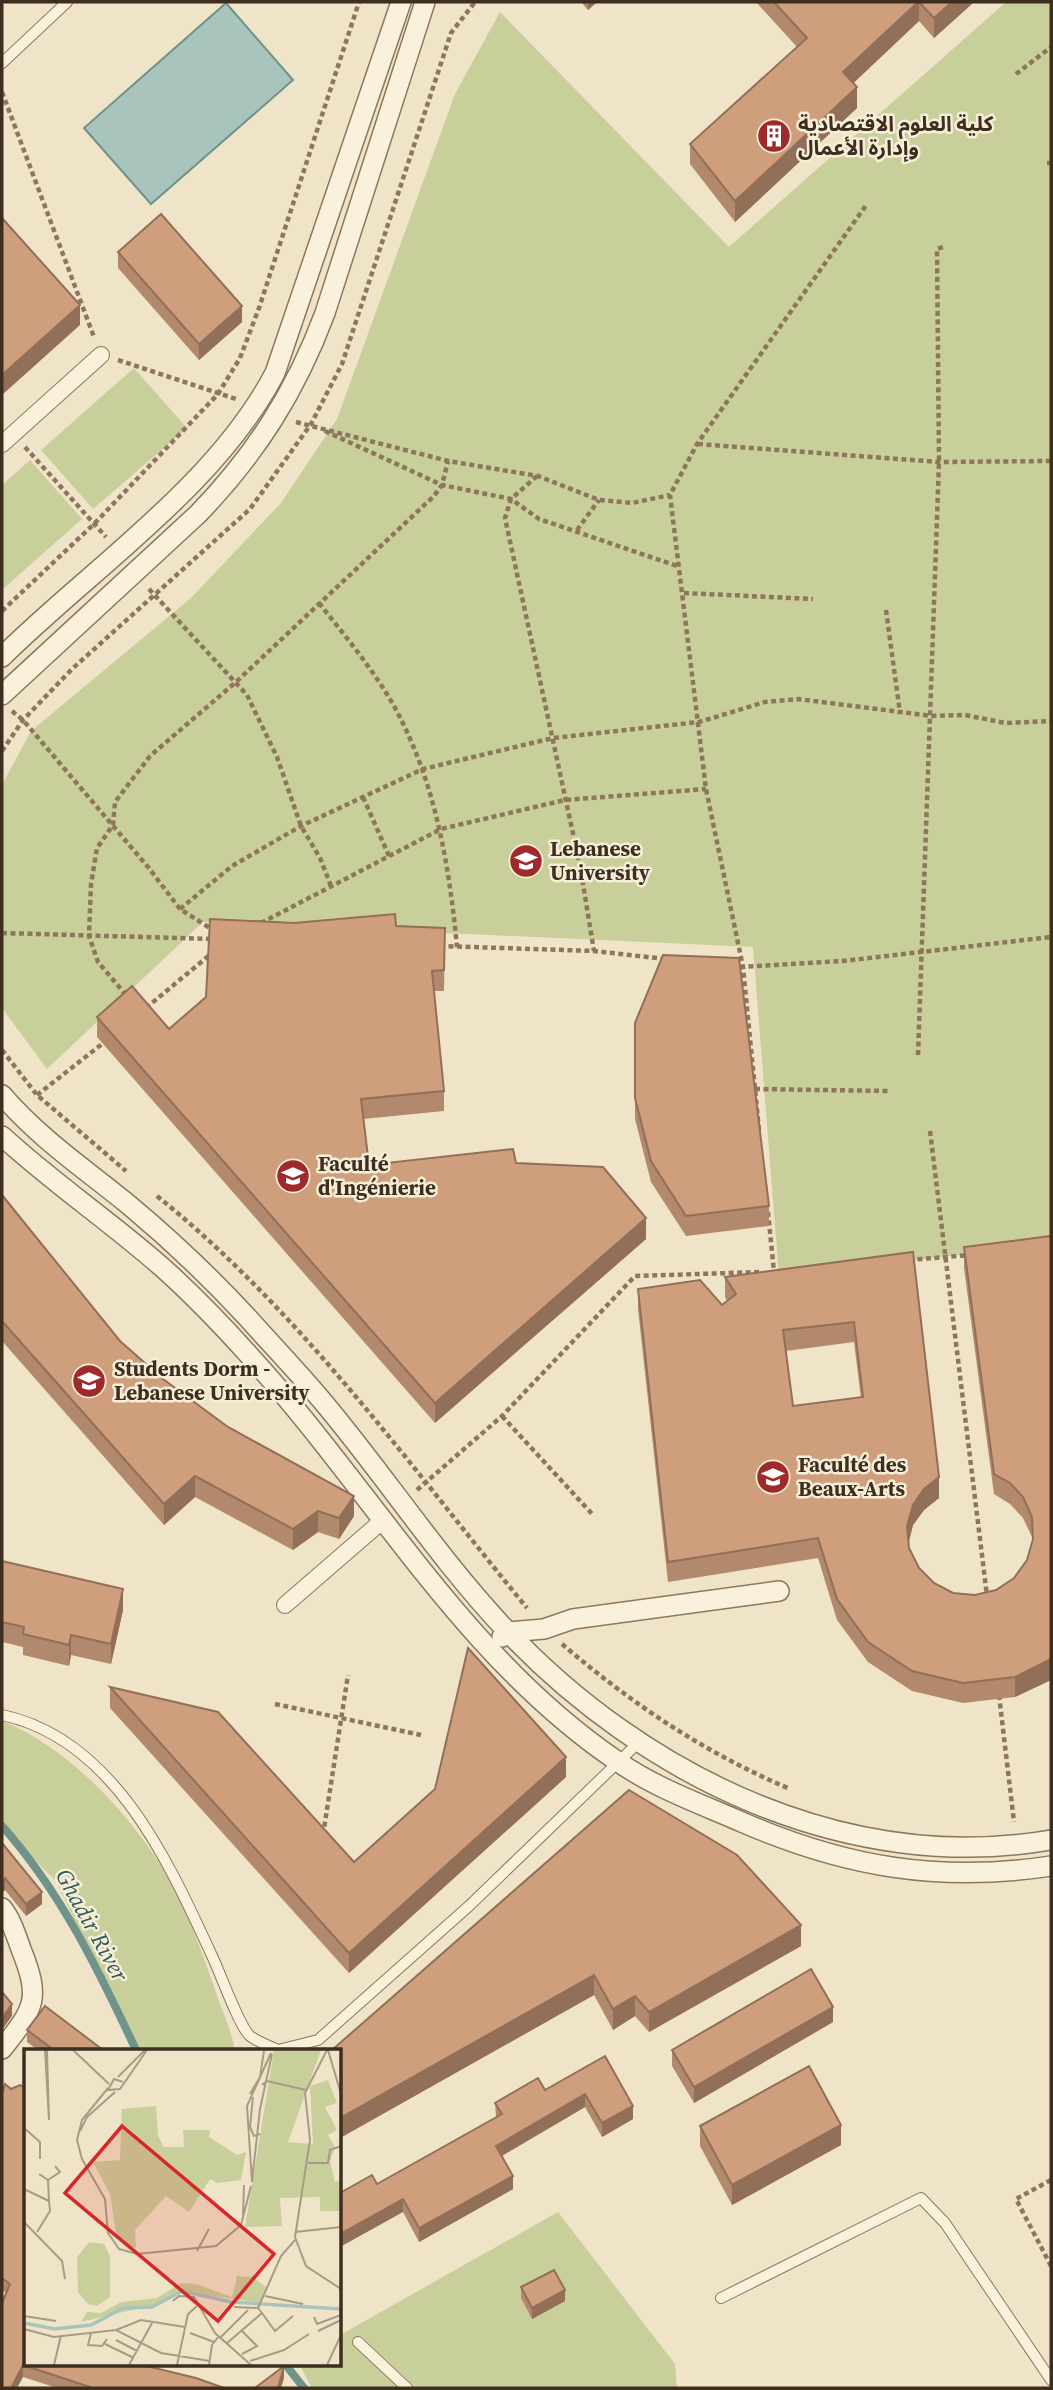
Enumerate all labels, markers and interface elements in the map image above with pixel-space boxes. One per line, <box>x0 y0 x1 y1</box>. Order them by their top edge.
place label: كلية العلوم الاقتصادية وإدارة الأعمال <box>798 109 994 162</box>
building icon: كلية العلوم الاقتصادية وإدارة الأعمال <box>755 117 793 155</box>
place label: Lebanese University <box>550 834 651 887</box>
school or university icon: Lebanese University <box>507 842 545 880</box>
place label: Faculté d'Ingénierie <box>318 1149 436 1202</box>
school or university icon: Faculté d'Ingénierie <box>274 1157 312 1195</box>
place label: Students Dorm - Lebanese University <box>114 1354 310 1407</box>
school or university icon: Students Dorm - Lebanese University <box>70 1362 108 1400</box>
place label: Faculté des Beaux-Arts <box>798 1450 907 1503</box>
school or university icon: Faculté des Beaux-Arts <box>754 1458 792 1496</box>
water label: Ghadir River <box>48 1863 136 1988</box>
inset map <box>24 2049 341 2366</box>

